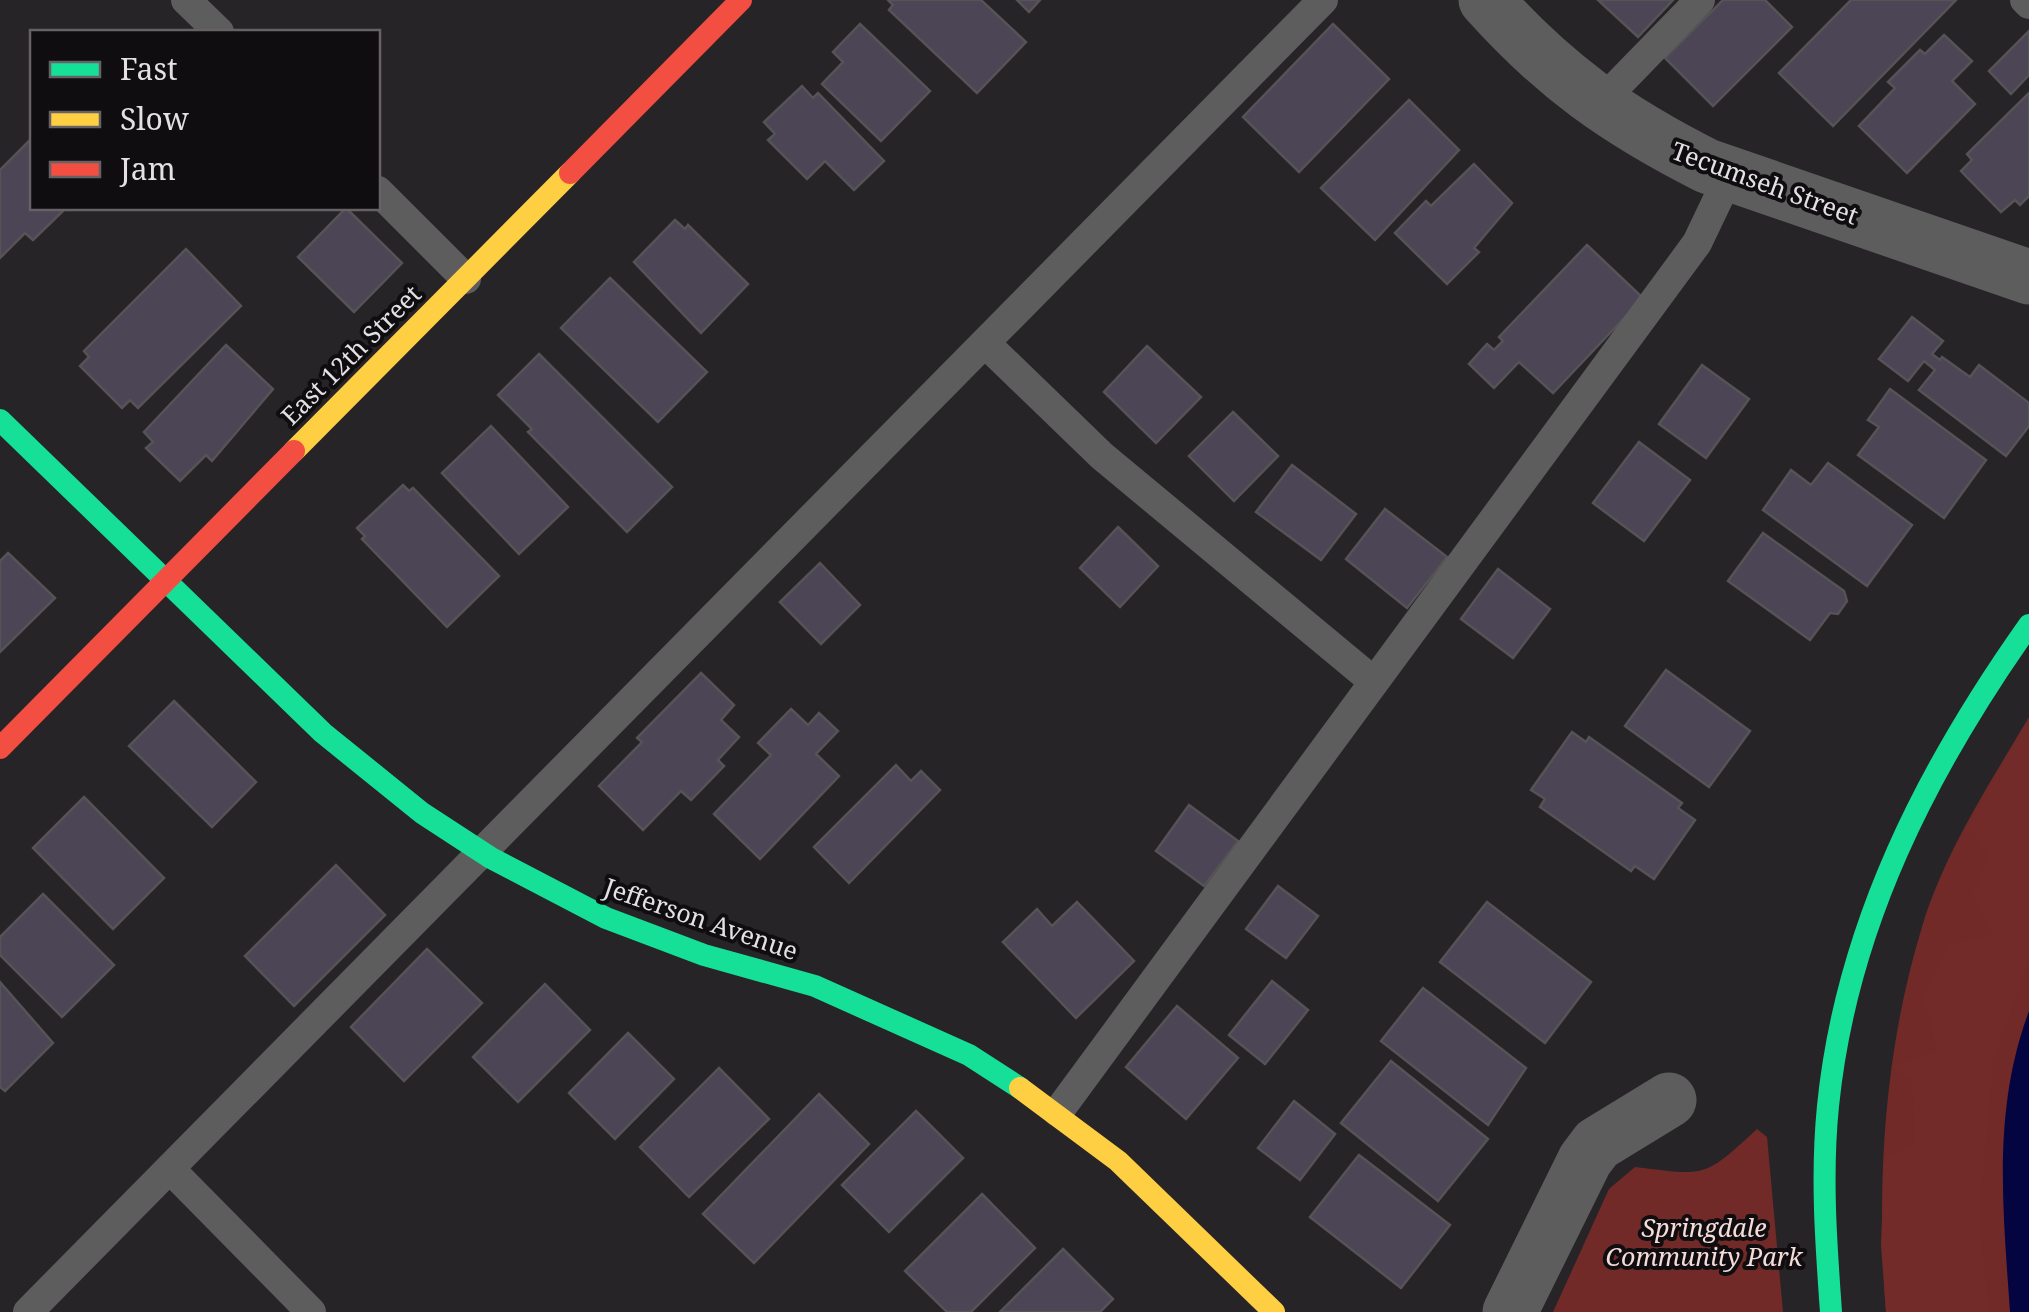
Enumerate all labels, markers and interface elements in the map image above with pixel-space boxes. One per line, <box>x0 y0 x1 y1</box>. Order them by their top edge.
legend <box>30 30 380 210</box>
text: Fast <box>120 48 177 89</box>
text: Slow <box>120 98 189 139</box>
street label: Tecumseh Street <box>1667 133 1863 232</box>
text: Jam <box>119 148 176 189</box>
street label: East 12th Street <box>273 277 428 432</box>
street label: Jefferson Avenue <box>599 869 803 967</box>
park label: Springdale Community Park <box>1605 1210 1803 1273</box>

